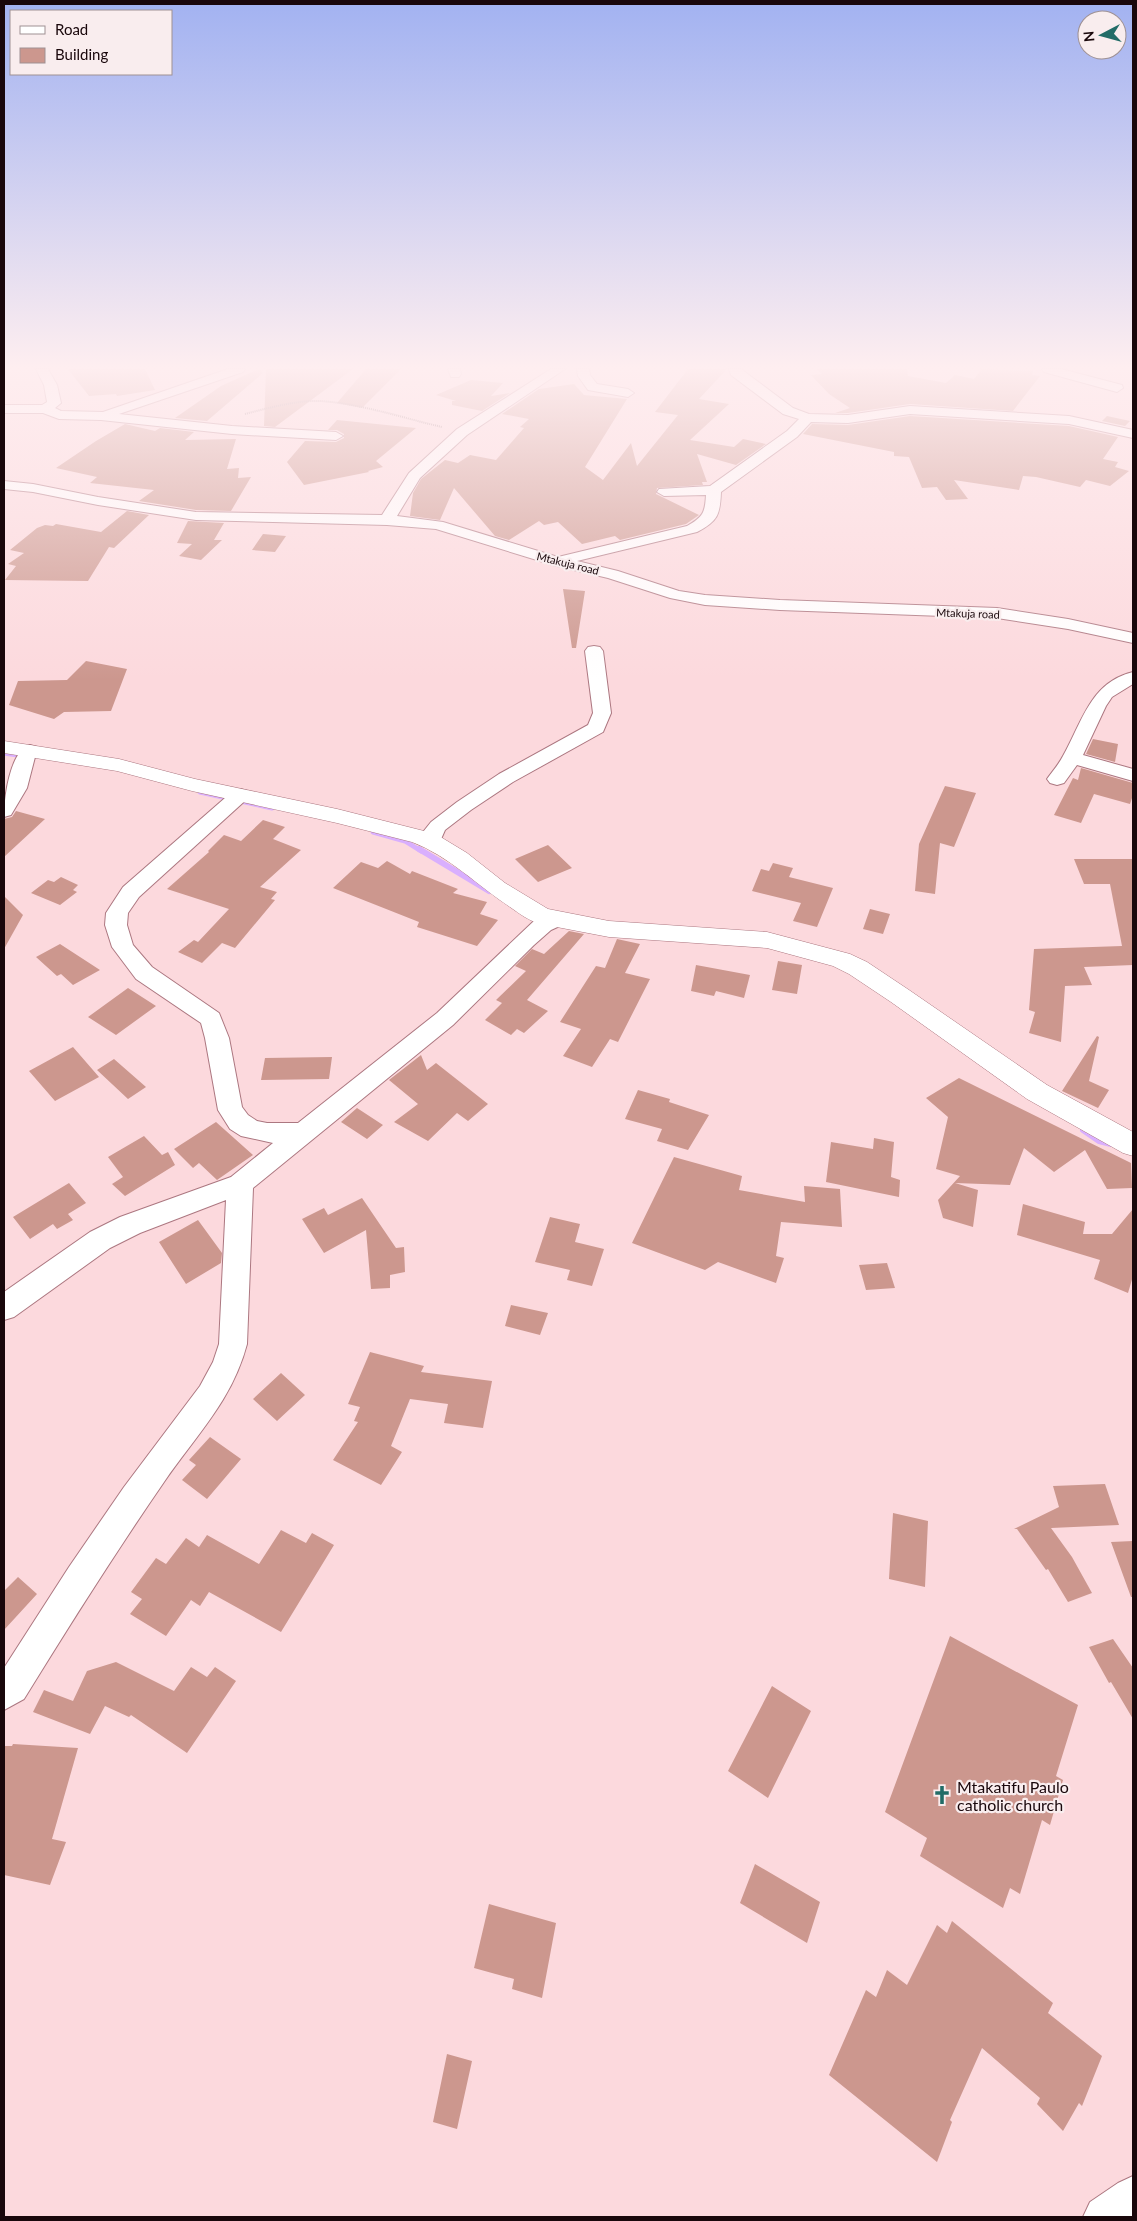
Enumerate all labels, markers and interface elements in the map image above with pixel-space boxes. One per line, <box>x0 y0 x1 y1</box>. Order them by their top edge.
legend <box>10 10 172 75</box>
north arrow <box>1077 10 1127 60</box>
text: Road <box>55 20 88 38</box>
text: N <box>1080 30 1098 43</box>
text: Building <box>55 45 108 63</box>
street label: Mtakuja road <box>535 549 601 577</box>
street label: Mtakuja road <box>936 605 1000 621</box>
place label: Mtakatifu Paulo catholic church <box>957 1777 1069 1814</box>
church icon: Mtakatifu Paulo catholic church <box>931 1784 953 1806</box>

